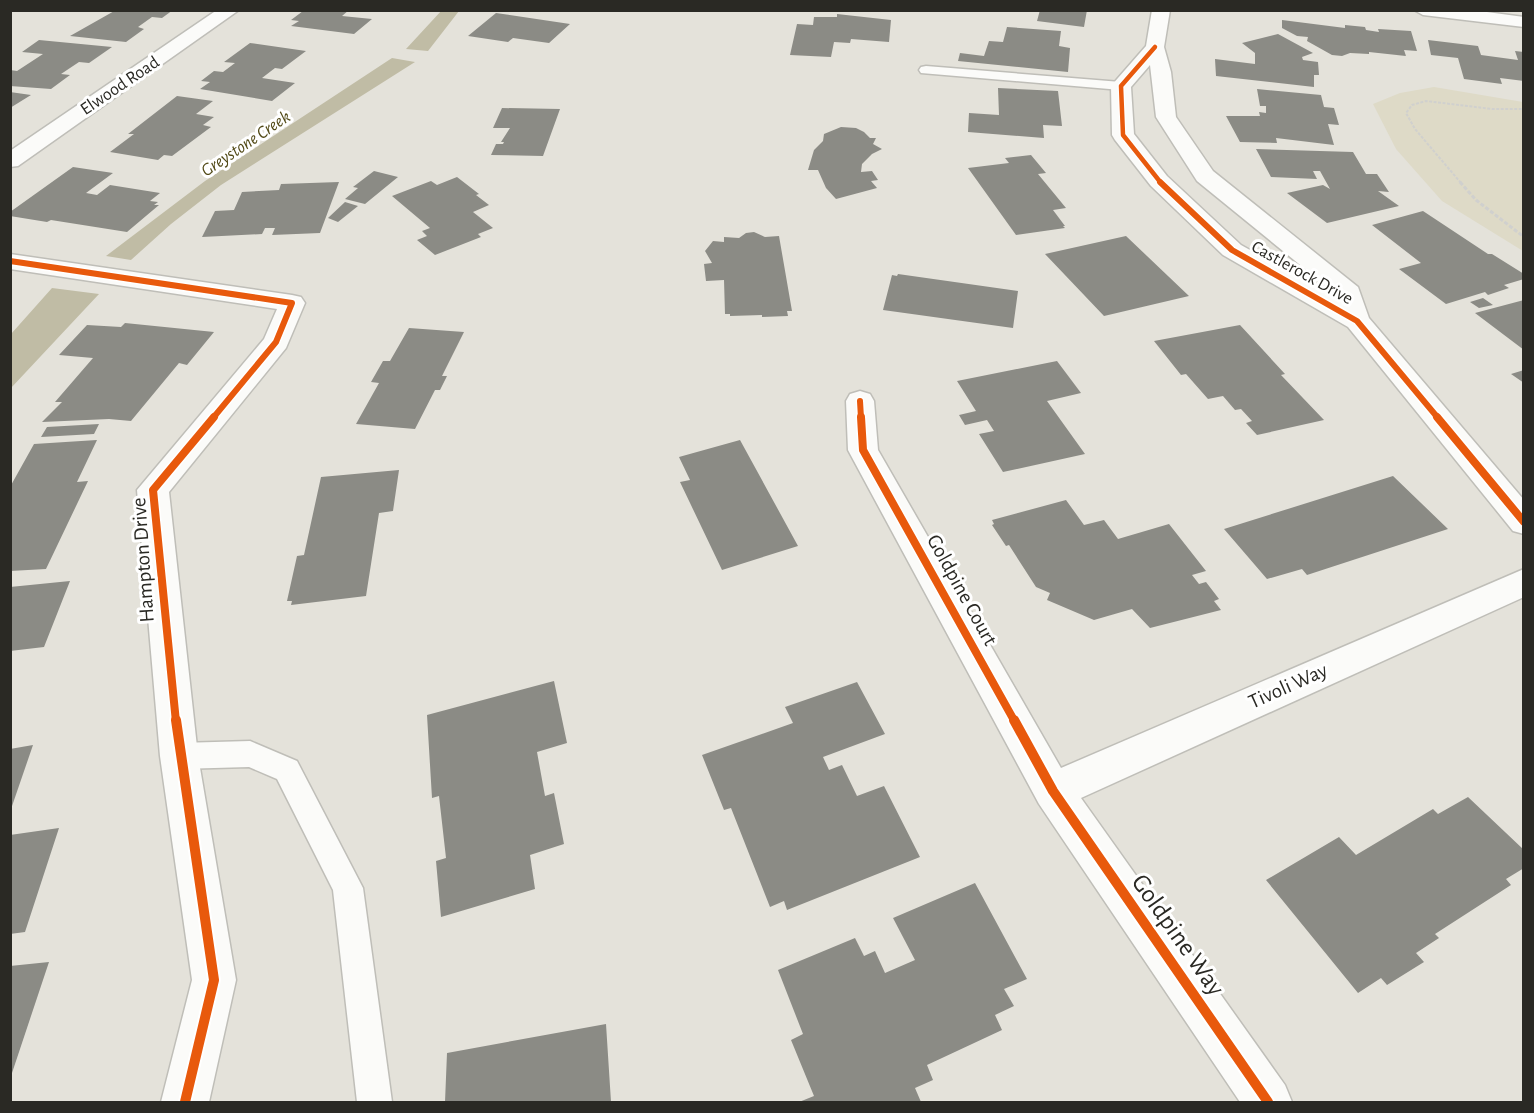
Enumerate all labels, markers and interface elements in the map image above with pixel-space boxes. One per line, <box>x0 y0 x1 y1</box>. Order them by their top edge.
street label: Elwood Road <box>77 53 163 119</box>
water label: Greystone Creek <box>198 108 294 180</box>
street label: Castlerock Drive <box>1248 238 1356 308</box>
street label: Hampton Drive <box>128 497 158 623</box>
street label: Goldpine Court <box>923 531 1001 649</box>
street label: Tivoli Way <box>1245 659 1331 713</box>
street label: Goldpine Way <box>1127 870 1229 1000</box>

